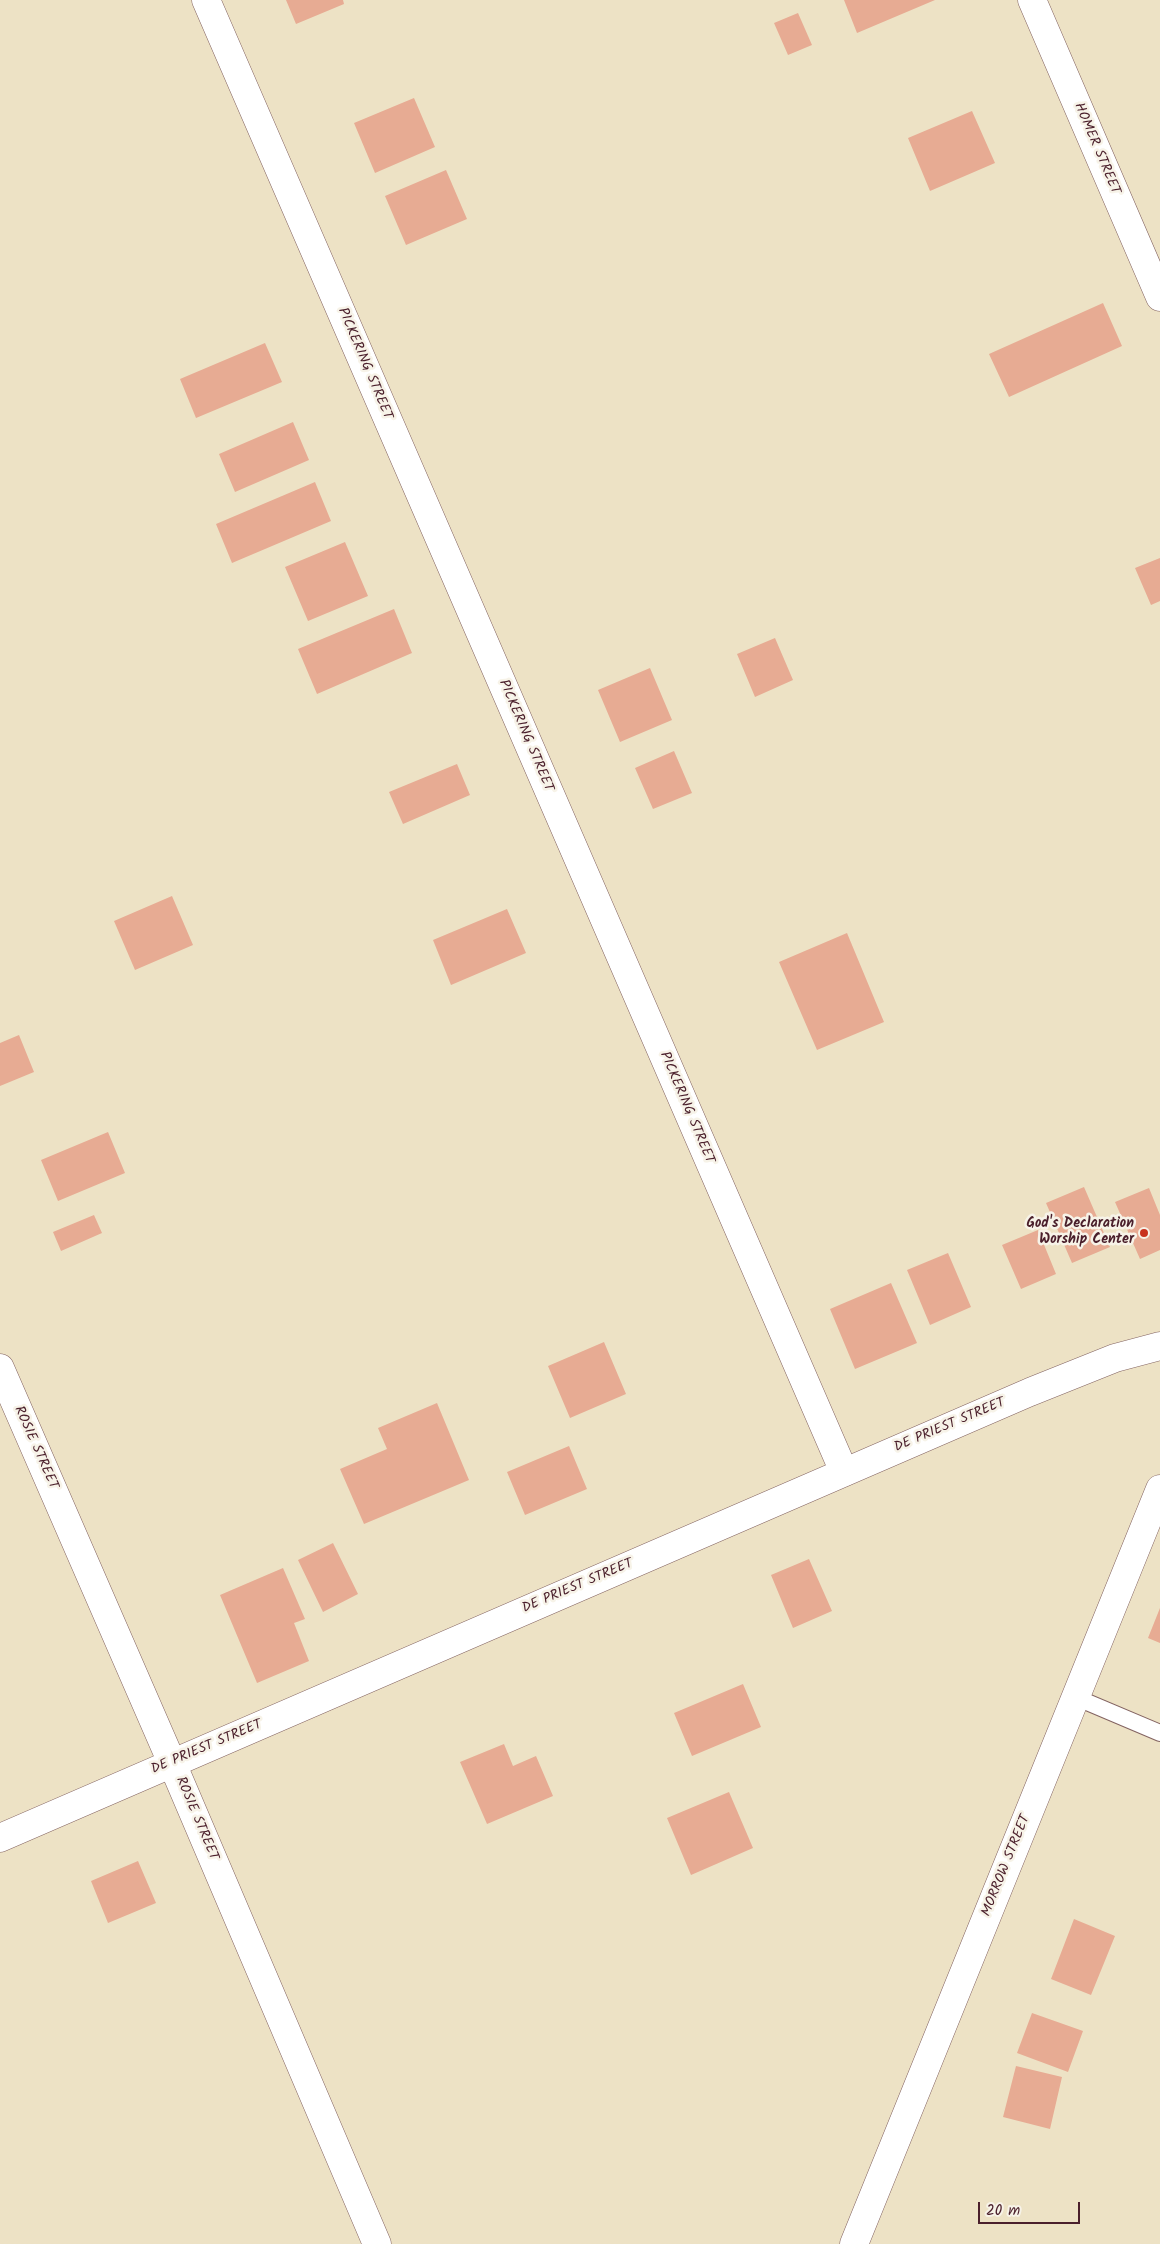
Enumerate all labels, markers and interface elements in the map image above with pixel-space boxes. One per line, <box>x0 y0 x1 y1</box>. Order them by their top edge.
street label: HOMER STREET <box>1069 101 1123 197</box>
street label: PICKERING STREET <box>333 306 395 422</box>
street label: PICKERING STREET <box>494 678 556 794</box>
street label: PICKERING STREET <box>655 1050 717 1166</box>
place label: God's Declaration Worship Center <box>1027 1217 1134 1250</box>
marker: God's Declaration Worship Center <box>1138 1227 1150 1239</box>
street label: DE PRIEST STREET <box>892 1395 1008 1457</box>
street label: ROSIE STREET <box>9 1404 61 1492</box>
street label: DE PRIEST STREET <box>520 1556 636 1618</box>
street label: DE PRIEST STREET <box>149 1717 265 1779</box>
street label: ROSIE STREET <box>171 1775 221 1863</box>
street label: MORROW STREET <box>979 1813 1035 1919</box>
scale bar <box>980 2192 1082 2224</box>
text: 20 m <box>986 2199 1020 2223</box>

